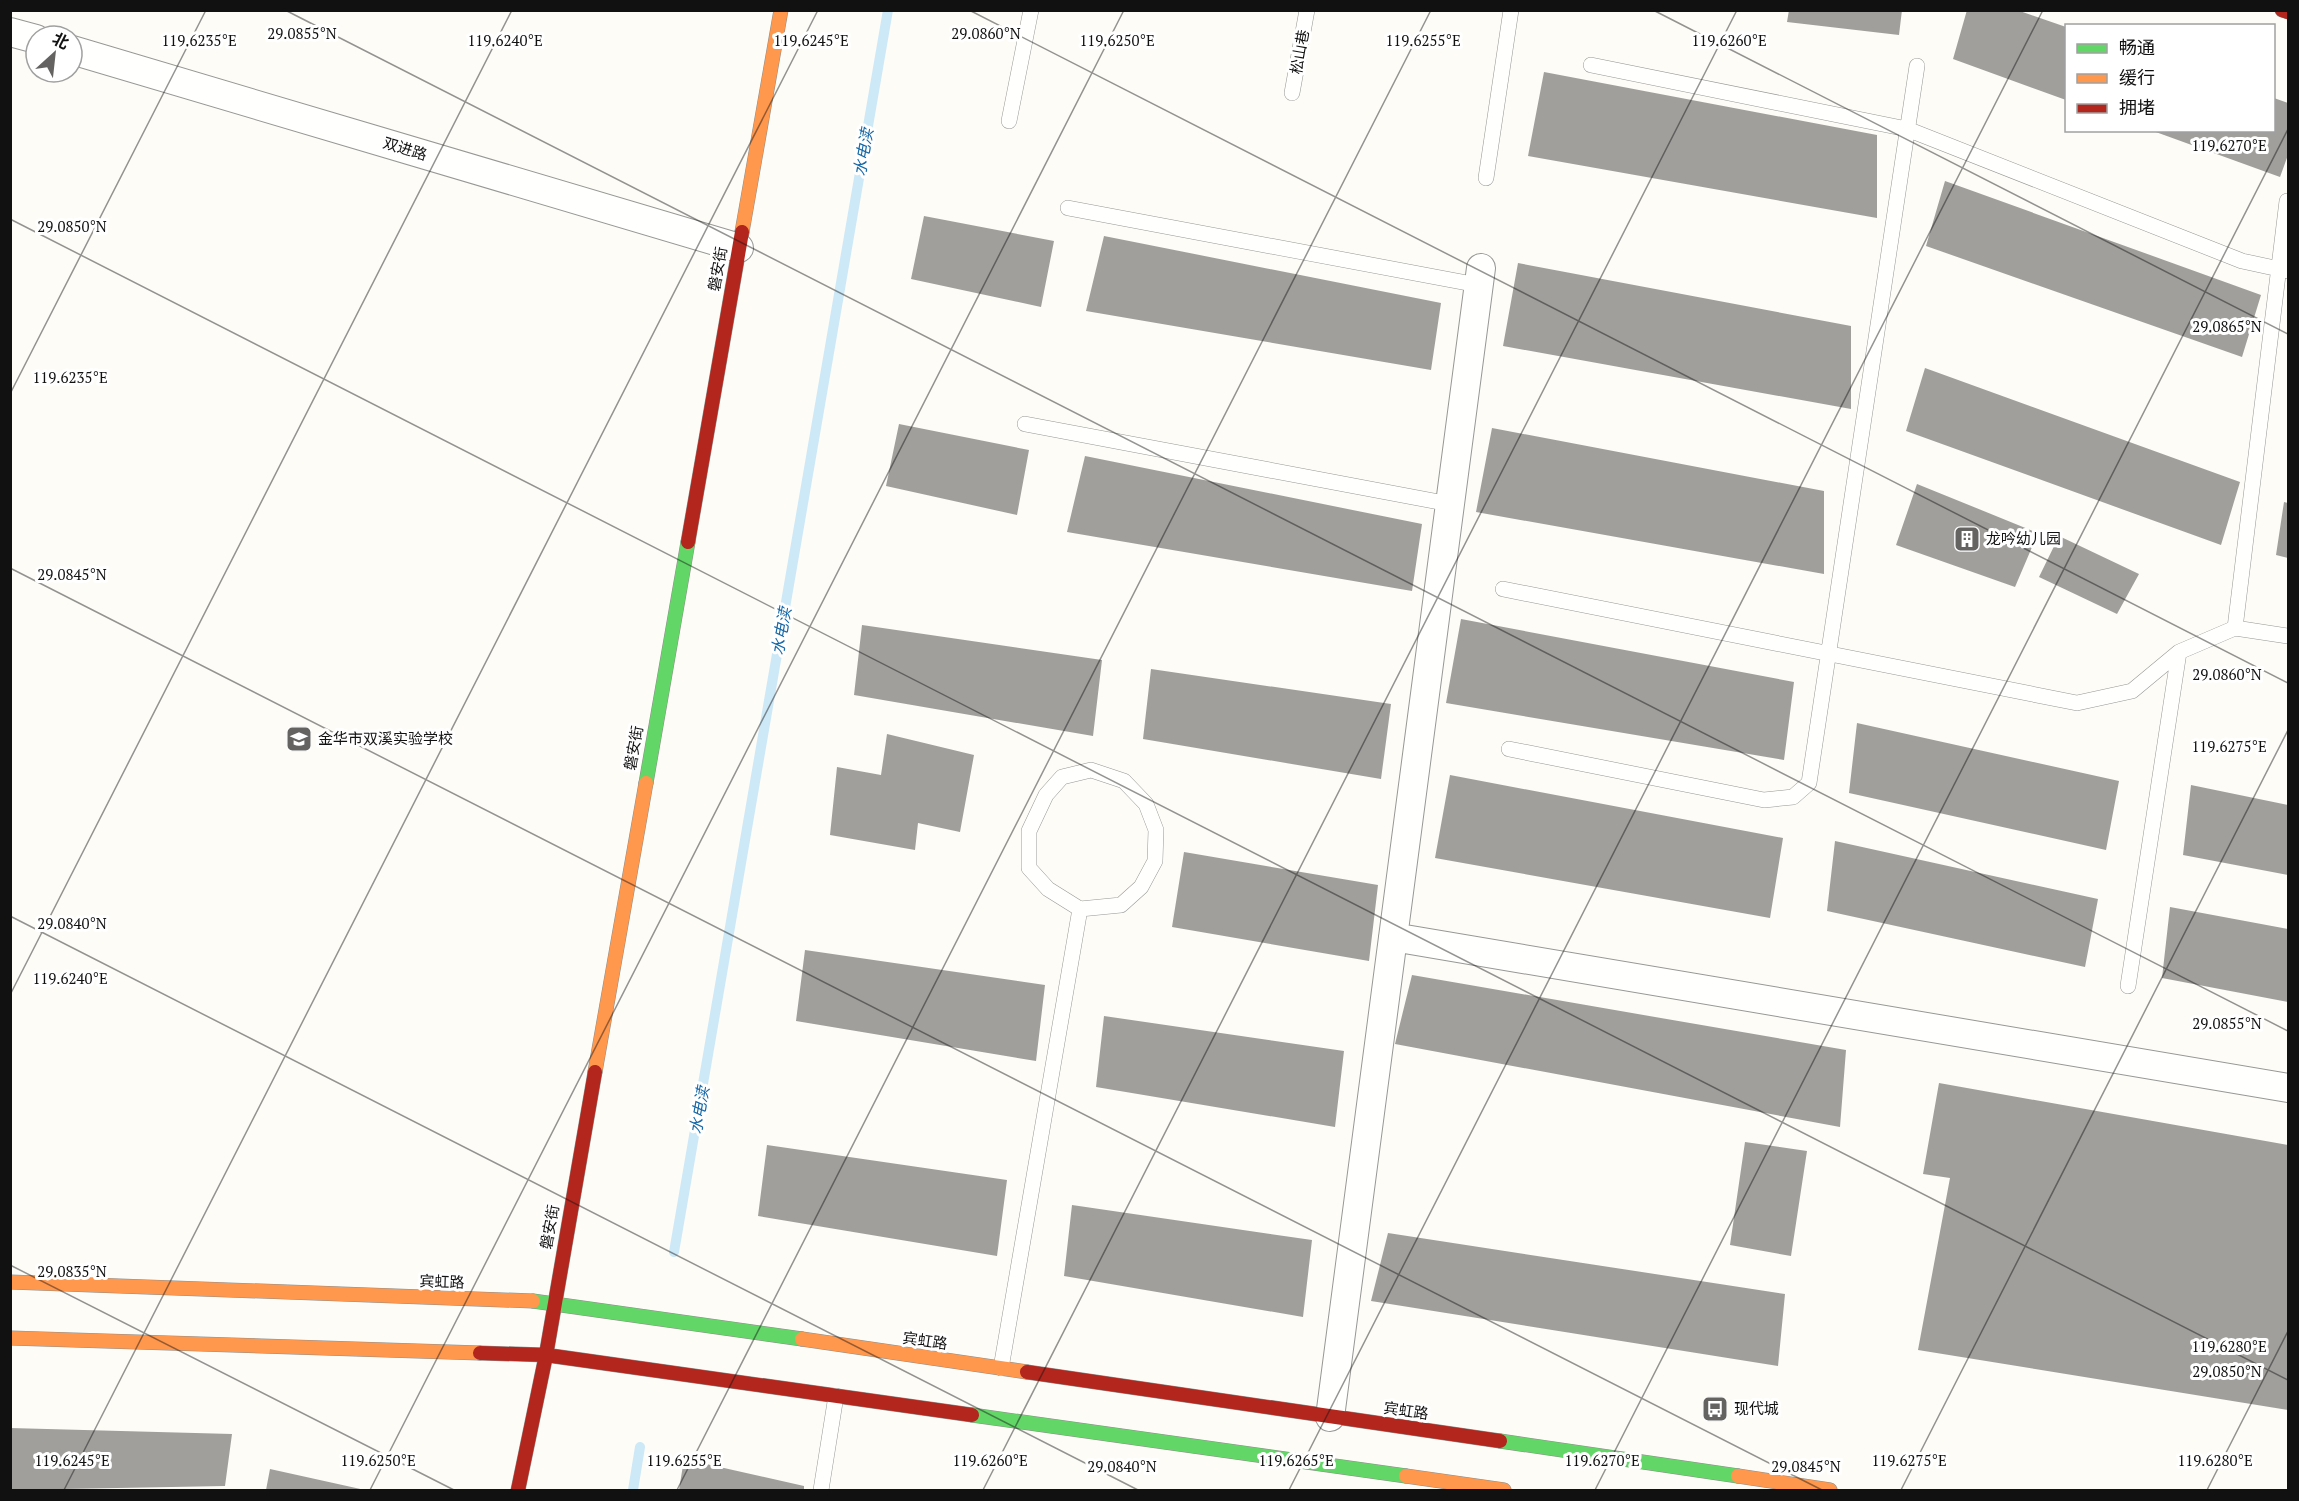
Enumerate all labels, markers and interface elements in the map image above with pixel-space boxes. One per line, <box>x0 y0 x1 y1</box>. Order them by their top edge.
text: 29.0855°N <box>267 23 337 43</box>
text: 29.0860°N <box>951 23 1021 43</box>
north arrow <box>24 24 84 84</box>
legend <box>2065 24 2275 132</box>
text: 北 <box>49 27 73 54</box>
street label: 松山巷 <box>1285 28 1313 76</box>
text: 119.6235°E <box>161 30 237 50</box>
text: 119.6240°E <box>467 30 543 50</box>
text: 119.6245°E <box>773 30 849 50</box>
text: 119.6250°E <box>1079 30 1155 50</box>
text: 119.6255°E <box>1385 30 1461 50</box>
text: 119.6260°E <box>1691 30 1767 50</box>
text: 畅通 <box>2119 35 2155 59</box>
text: 缓行 <box>2119 65 2155 89</box>
text: 拥堵 <box>2119 95 2155 119</box>
water label: 水电渎 <box>848 124 878 178</box>
street label: 双进路 <box>381 132 430 164</box>
text: 119.6270°E <box>2191 135 2267 155</box>
text: 29.0850°N <box>37 216 107 236</box>
street label: 磐安街 <box>703 245 731 293</box>
text: 29.0865°N <box>2192 316 2262 336</box>
text: 119.6235°E <box>32 367 108 387</box>
building icon: 龙吟幼儿园 <box>1952 524 1982 554</box>
place label: 龙吟幼儿园 <box>1986 528 2061 548</box>
text: 29.0845°N <box>37 564 107 584</box>
water label: 水电渎 <box>766 603 796 657</box>
text: 29.0860°N <box>2192 664 2262 684</box>
school or university icon: 金华市双溪实验学校 <box>284 724 314 754</box>
street label: 磐安街 <box>619 724 647 772</box>
place label: 金华市双溪实验学校 <box>318 728 453 748</box>
text: 119.6275°E <box>2191 736 2267 756</box>
text: 29.0840°N <box>37 913 107 933</box>
text: 119.6240°E <box>32 968 108 988</box>
text: 29.0855°N <box>2192 1013 2262 1033</box>
water label: 水电渎 <box>684 1082 714 1136</box>
street label: 磐安街 <box>535 1203 563 1251</box>
text: 29.0835°N <box>37 1261 107 1281</box>
street label: 宾虹路 <box>419 1270 465 1292</box>
street label: 宾虹路 <box>901 1327 949 1353</box>
text: 119.6280°E <box>2191 1336 2267 1356</box>
text: 29.0850°N <box>2192 1361 2262 1381</box>
bus stop icon: 现代城 <box>1700 1394 1730 1424</box>
street label: 宾虹路 <box>1382 1397 1430 1423</box>
place label: 现代城 <box>1734 1398 1779 1418</box>
text: 119.6245°E <box>34 1450 110 1470</box>
text: 119.6250°E <box>340 1450 416 1470</box>
text: 119.6255°E <box>646 1450 722 1470</box>
text: 119.6260°E <box>952 1450 1028 1470</box>
text: 119.6265°E <box>1258 1450 1334 1470</box>
text: 119.6270°E <box>1564 1450 1640 1470</box>
text: 119.6275°E <box>1871 1450 1947 1470</box>
text: 119.6280°E <box>2177 1450 2253 1470</box>
text: 29.0840°N <box>1087 1456 1157 1476</box>
text: 29.0845°N <box>1771 1456 1841 1476</box>

